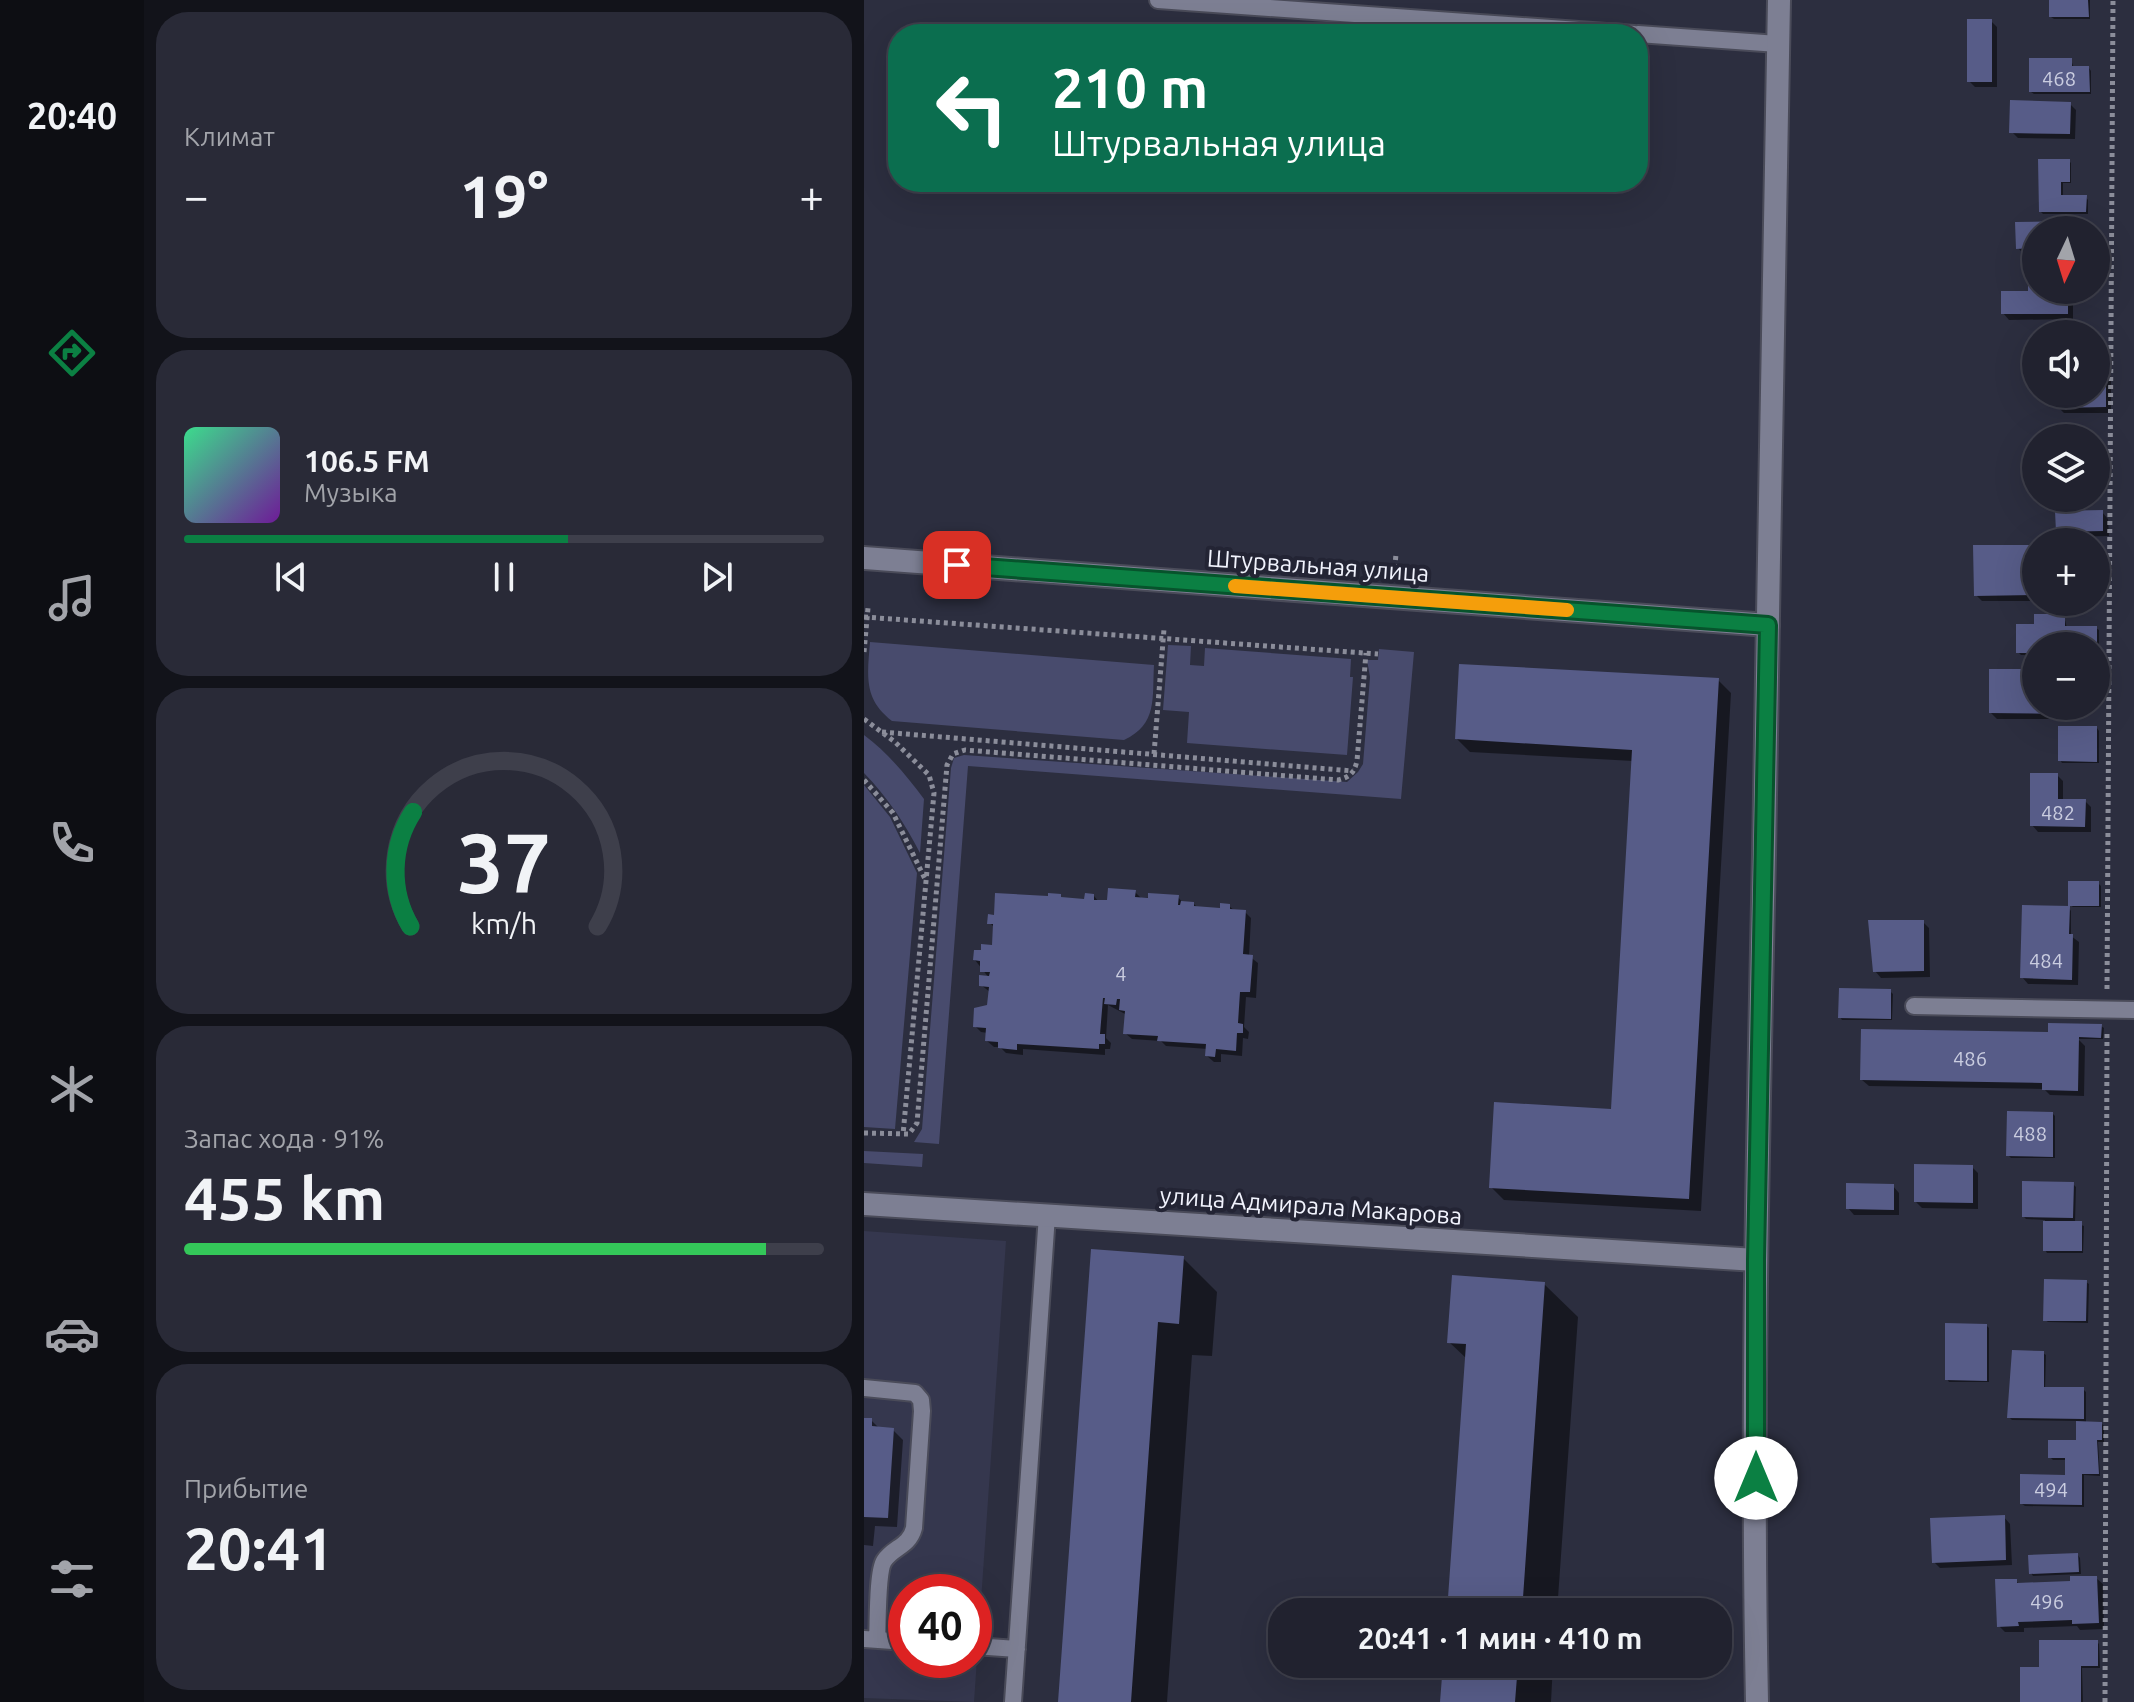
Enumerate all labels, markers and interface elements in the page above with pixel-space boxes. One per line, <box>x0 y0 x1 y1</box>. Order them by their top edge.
icon: left <box>920 56 1024 160</box>
text: 210 m <box>1052 56 1208 119</box>
house number: 468 <box>2042 67 2076 90</box>
text: 20:40 <box>27 95 117 136</box>
text: Климат <box>184 122 275 151</box>
text: Штурвальная улица <box>1052 122 1386 163</box>
text: 19° <box>460 162 548 229</box>
text: − <box>184 171 209 220</box>
text: + <box>799 171 824 220</box>
north arrow <box>2022 216 2110 304</box>
map controls <box>2022 216 2110 720</box>
button: sound <box>2022 320 2110 408</box>
icon: directions <box>44 325 100 381</box>
button: layers <box>2022 424 2110 512</box>
text: 106.5 FM <box>304 444 430 478</box>
text: Музыка <box>304 478 398 507</box>
button: + <box>2022 528 2110 616</box>
pin <box>923 531 991 599</box>
icon: arrive <box>935 543 979 587</box>
street label: Штурвальная улица <box>1206 544 1430 587</box>
icon: previous <box>269 555 313 599</box>
icon: pause <box>482 555 526 599</box>
icon: next <box>695 555 739 599</box>
icon: music <box>44 570 100 626</box>
button: − <box>2022 632 2110 720</box>
house number: 482 <box>2041 801 2075 824</box>
icon: phone <box>44 815 100 871</box>
text: 37 <box>457 815 551 909</box>
text: km/h <box>471 907 537 939</box>
house number: 484 <box>2029 949 2063 972</box>
house number: 4 <box>1115 962 1127 985</box>
house number: 486 <box>1953 1047 1987 1070</box>
icon: climate <box>44 1061 100 1117</box>
house number: 488 <box>2013 1122 2047 1145</box>
text: Запас хода · 91% <box>184 1124 384 1153</box>
text: 455 km <box>184 1164 385 1231</box>
street label: улица Адмирала Макарова <box>1159 1181 1463 1230</box>
icon: car <box>44 1306 100 1362</box>
position arrow <box>1714 1436 1798 1520</box>
text: Прибытие <box>184 1474 308 1503</box>
house number: 494 <box>2034 1478 2068 1501</box>
text: 20:41 <box>184 1514 334 1581</box>
icon: filters <box>44 1551 100 1607</box>
speed limit sign: 40 <box>888 1574 992 1678</box>
house number: 496 <box>2030 1590 2064 1613</box>
text: 20:41 · 1 мин · 410 m <box>1358 1621 1642 1655</box>

